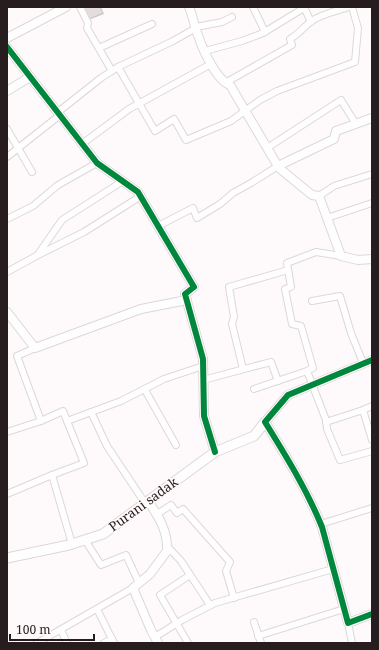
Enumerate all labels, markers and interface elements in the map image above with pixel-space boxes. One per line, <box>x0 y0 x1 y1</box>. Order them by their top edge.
street label: Purani sadak <box>105 473 181 535</box>
scale bar <box>10 616 94 642</box>
text: 100 m <box>16 621 51 638</box>

